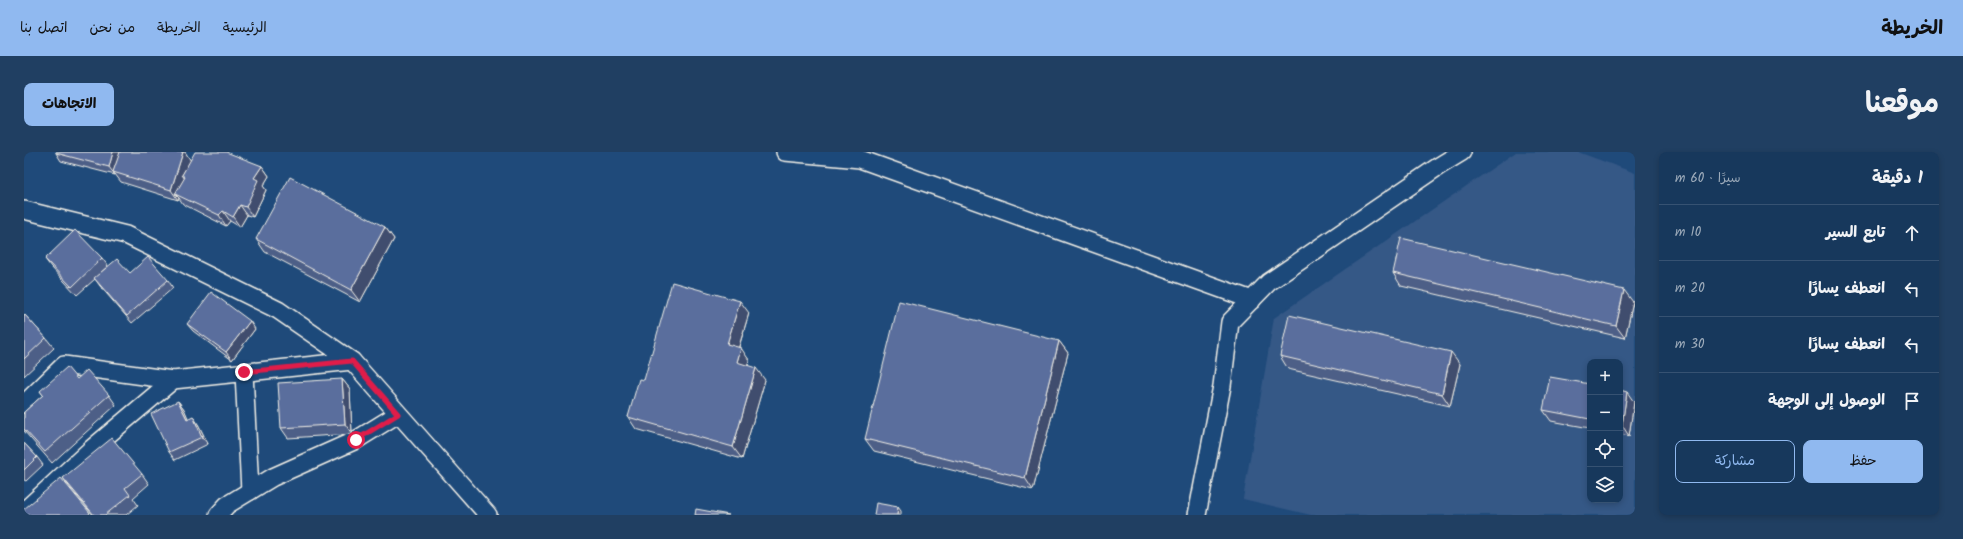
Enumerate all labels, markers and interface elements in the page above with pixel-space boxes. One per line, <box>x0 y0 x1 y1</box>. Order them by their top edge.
text: الخريطة <box>1881 14 1943 44</box>
text: اتصل بنا <box>20 17 68 39</box>
text: من نحن <box>90 17 135 39</box>
text: الخريطة <box>157 17 201 39</box>
text: الرئيسية <box>223 17 267 39</box>
text: موقعنا <box>1865 82 1939 127</box>
button: الاتجاهات <box>24 83 114 126</box>
text: 1 دقيقة <box>1872 165 1923 192</box>
text: سيرًا · 60 m <box>1675 168 1740 189</box>
text: تابع السير <box>1826 221 1885 245</box>
text: 10 m <box>1675 222 1701 243</box>
icon: ahead <box>1901 222 1923 244</box>
text: انعطف يسارًا <box>1808 277 1885 301</box>
text: 20 m <box>1675 278 1705 299</box>
icon: left <box>1901 278 1923 300</box>
text: انعطف يسارًا <box>1808 333 1885 357</box>
text: 30 m <box>1675 334 1705 355</box>
icon: left <box>1901 334 1923 356</box>
map controls <box>1587 359 1623 503</box>
button: + <box>1587 359 1623 395</box>
route end <box>235 363 253 381</box>
text: الوصول إلى الوجهة <box>1768 389 1885 413</box>
icon: arrive <box>1901 390 1923 412</box>
button: − <box>1587 395 1623 431</box>
route start <box>347 431 365 449</box>
button: locate <box>1587 431 1623 467</box>
button: مشاركة <box>1675 440 1795 483</box>
button: حفظ <box>1803 440 1923 483</box>
button: layers <box>1587 467 1623 503</box>

